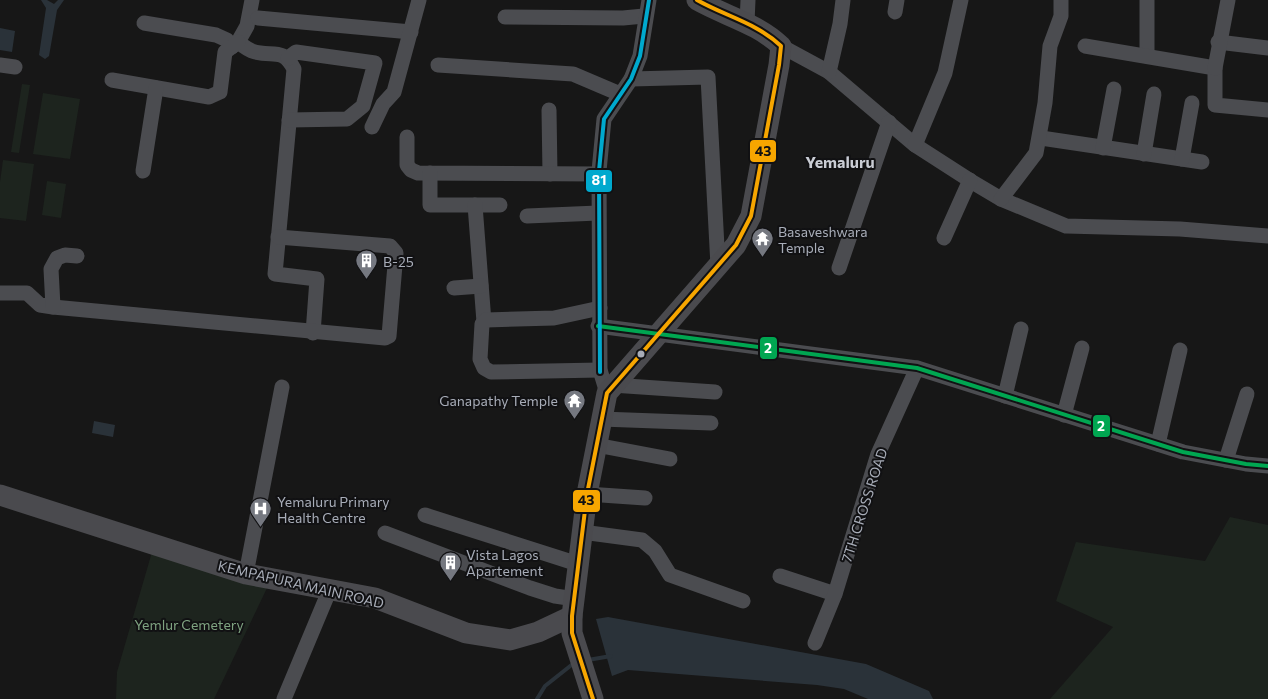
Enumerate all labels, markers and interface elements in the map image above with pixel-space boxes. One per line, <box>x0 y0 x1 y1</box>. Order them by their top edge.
line badge: 43 <box>749 139 777 163</box>
text: 43 <box>755 142 771 159</box>
district label: Yemaluru <box>805 152 875 171</box>
line badge: 81 <box>585 169 613 193</box>
text: 81 <box>592 171 607 188</box>
place label: Basaveshwara Temple <box>778 223 868 256</box>
temple icon: Basaveshwara Temple <box>750 227 774 258</box>
building icon: B-25 <box>355 249 379 280</box>
place label: B-25 <box>383 253 414 270</box>
line badge: 2 <box>759 336 778 360</box>
text: 2 <box>764 339 772 356</box>
unlabelled marker <box>636 349 646 359</box>
temple icon: Ganapathy Temple <box>562 388 586 419</box>
place label: Ganapathy Temple <box>439 392 558 409</box>
line badge: 2 <box>1092 414 1111 438</box>
text: 2 <box>1097 417 1105 434</box>
street label: 7TH CROSS ROAD <box>838 446 890 564</box>
line badge: 43 <box>572 489 601 513</box>
text: 43 <box>578 491 594 508</box>
place label: Yemaluru Primary Health Centre <box>277 493 390 526</box>
hospital icon: Yemaluru Primary Health Centre <box>249 497 273 528</box>
place label: Vista Lagos Apartement <box>466 546 544 579</box>
building icon: Vista Lagos Apartement <box>438 550 462 581</box>
street label: KEMPAPURA MAIN ROAD <box>216 557 386 611</box>
park label: Yemlur Cemetery <box>134 616 244 633</box>

